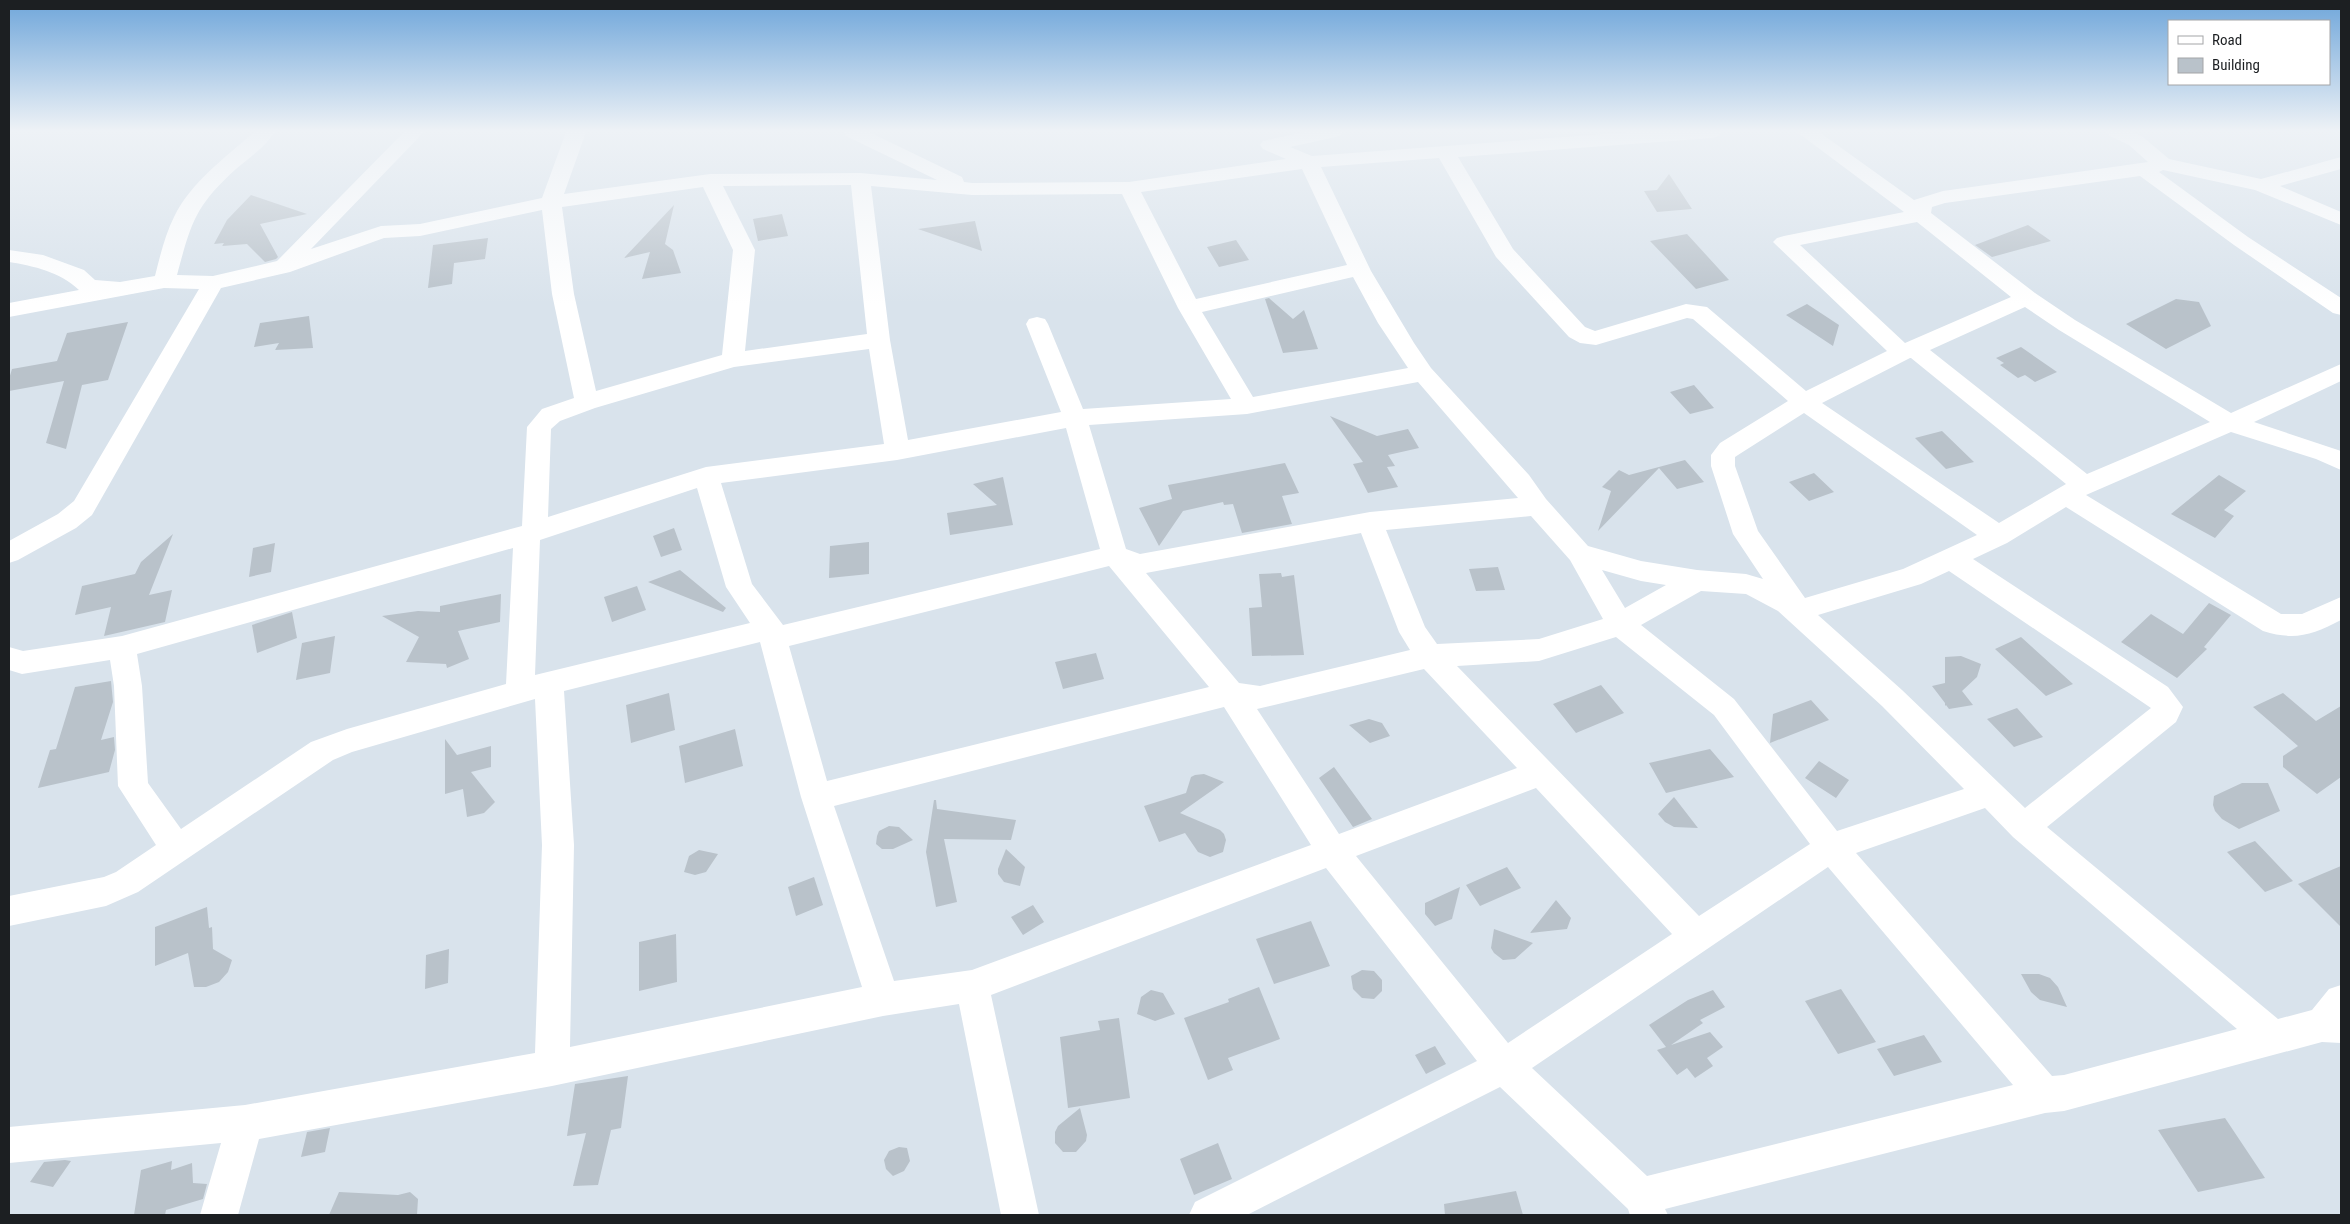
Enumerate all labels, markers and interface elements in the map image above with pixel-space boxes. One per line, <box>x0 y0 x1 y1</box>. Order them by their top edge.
legend <box>2168 20 2330 85</box>
text: Road <box>2212 31 2242 49</box>
text: Building <box>2212 56 2260 74</box>

